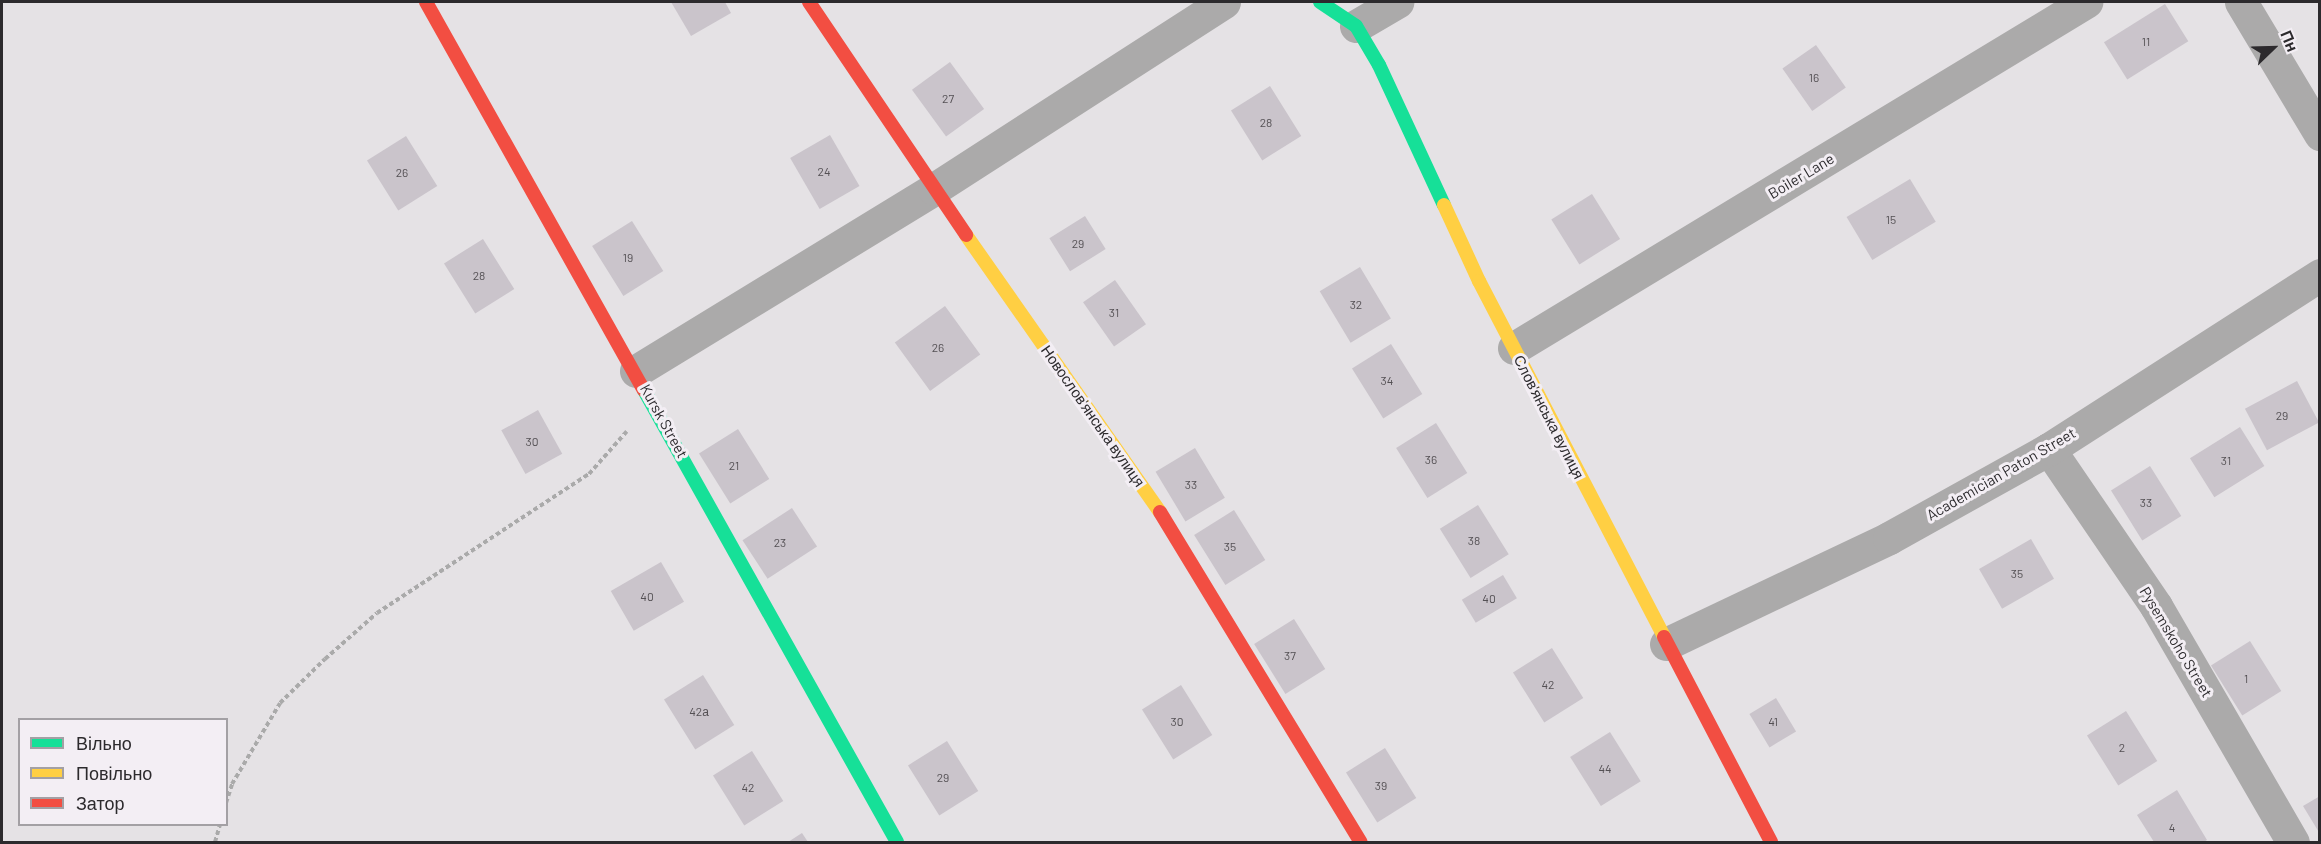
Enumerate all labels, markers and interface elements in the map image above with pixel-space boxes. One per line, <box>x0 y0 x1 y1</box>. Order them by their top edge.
north arrow <box>2243 18 2303 78</box>
text: Пн <box>2277 27 2303 54</box>
house number: 11 <box>2142 35 2150 49</box>
house number: 16 <box>1809 71 1819 85</box>
house number: 27 <box>942 92 954 106</box>
house number: 28 <box>1260 116 1272 130</box>
street label: Boiler Lane <box>1765 149 1837 203</box>
house number: 24 <box>817 165 831 179</box>
house number: 26 <box>396 166 408 180</box>
house number: 15 <box>1886 213 1896 227</box>
house number: 29 <box>1072 237 1084 251</box>
house number: 19 <box>623 251 633 265</box>
house number: 28 <box>473 269 485 283</box>
house number: 32 <box>1350 298 1362 312</box>
house number: 31 <box>1109 306 1119 320</box>
house number: 26 <box>932 341 944 355</box>
street label: Новослов'янська вулиця <box>1037 342 1149 490</box>
street label: Слов'янська вулиця <box>1510 352 1588 482</box>
house number: 34 <box>1381 374 1393 388</box>
street label: Kursk Street <box>636 381 692 461</box>
house number: 29 <box>2276 409 2288 423</box>
street label: Academician Paton Street <box>1923 424 2079 524</box>
house number: 30 <box>526 435 538 449</box>
house number: 36 <box>1425 453 1437 467</box>
house number: 31 <box>2221 454 2231 468</box>
house number: 21 <box>729 459 739 473</box>
house number: 33 <box>1185 478 1197 492</box>
house number: 33 <box>2140 496 2152 510</box>
house number: 38 <box>1468 534 1480 548</box>
house number: 23 <box>774 536 786 550</box>
house number: 35 <box>1224 540 1236 554</box>
house number: 35 <box>2011 567 2023 581</box>
street label: Pysemskoho Street <box>2136 584 2216 700</box>
house number: 40 <box>640 590 654 604</box>
house number: 40 <box>1482 592 1496 606</box>
house number: 37 <box>1284 649 1296 663</box>
house number: 1 <box>2244 672 2248 686</box>
house number: 42 <box>1541 678 1555 692</box>
house number: 42а <box>689 705 709 719</box>
house number: 30 <box>1171 715 1183 729</box>
house number: 41 <box>1768 715 1778 729</box>
legend <box>18 718 228 826</box>
text: Вільно <box>76 732 132 754</box>
house number: 2 <box>2119 741 2125 755</box>
text: Повільно <box>76 762 152 784</box>
house number: 44 <box>1598 762 1612 776</box>
house number: 29 <box>937 771 949 785</box>
house number: 39 <box>1375 779 1387 793</box>
house number: 42 <box>741 781 755 795</box>
text: Затор <box>76 792 125 814</box>
house number: 4 <box>2169 821 2175 835</box>

